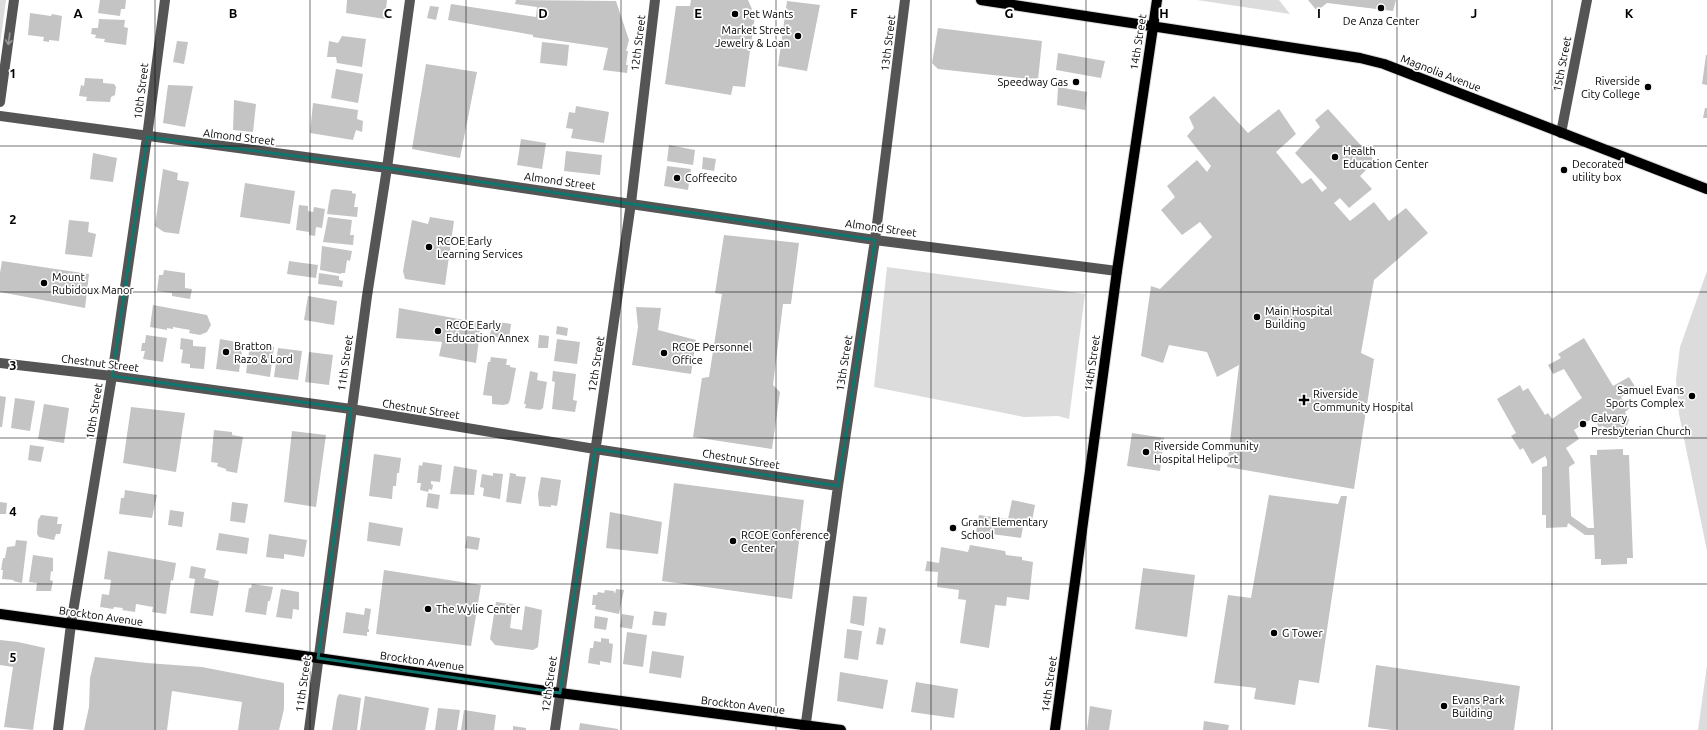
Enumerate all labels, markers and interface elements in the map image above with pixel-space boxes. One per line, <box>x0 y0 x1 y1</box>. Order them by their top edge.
marker: De Anza Center <box>1376 3 1386 13</box>
text: A <box>73 6 83 20</box>
text: B <box>229 6 238 20</box>
text: C <box>384 6 393 20</box>
text: D <box>538 6 548 20</box>
text: E <box>694 6 702 20</box>
text: F <box>850 6 858 20</box>
text: G <box>1005 6 1014 20</box>
text: H <box>1159 6 1169 20</box>
text: I <box>1317 6 1321 20</box>
text: J <box>1471 6 1477 20</box>
text: K <box>1625 6 1634 20</box>
place label: Pet Wants <box>743 8 793 20</box>
marker: Pet Wants <box>730 9 740 19</box>
street label: 14th Street <box>1128 13 1148 71</box>
street label: 12th Street <box>629 14 647 72</box>
street label: 13th Street <box>879 14 897 72</box>
place label: De Anza Center <box>1343 15 1420 27</box>
place label: Market Street Jewelry & Loan <box>715 24 791 49</box>
marker: Market Street Jewelry & Loan <box>793 31 803 41</box>
one-way arrow <box>5 32 13 45</box>
street label: 15th Street <box>1551 35 1573 93</box>
street label: Magnolia Avenue <box>1399 52 1483 94</box>
street label: 10th Street <box>132 62 150 120</box>
text: 1 <box>9 66 17 80</box>
place label: Riverside City College <box>1581 75 1640 100</box>
place label: Speedway Gas <box>998 76 1068 88</box>
marker: Speedway Gas <box>1071 77 1081 87</box>
marker: Riverside City College <box>1643 82 1653 92</box>
street label: Almond Street <box>203 127 276 147</box>
place label: Health Education Center <box>1343 145 1429 170</box>
marker: Health Education Center <box>1330 152 1340 162</box>
place label: Decorated utility box <box>1572 158 1624 183</box>
marker: Decorated utility box <box>1559 165 1569 175</box>
street label: Almond Street <box>524 170 597 192</box>
place label: Coffeecito <box>685 172 737 184</box>
marker: Coffeecito <box>672 173 682 183</box>
text: 2 <box>9 212 17 226</box>
street label: Almond Street <box>845 217 918 239</box>
place label: RCOE Early Learning Services <box>437 235 523 260</box>
marker: RCOE Early Learning Services <box>424 242 434 252</box>
place label: Mount Rubidoux Manor <box>52 271 134 296</box>
marker: Mount Rubidoux Manor <box>39 278 49 288</box>
place label: Main Hospital Building <box>1265 305 1333 330</box>
marker: Main Hospital Building <box>1252 312 1262 322</box>
place label: RCOE Early Education Annex <box>446 319 530 344</box>
marker: RCOE Early Education Annex <box>433 326 443 336</box>
street label: 11th Street <box>335 334 355 392</box>
street label: 13th Street <box>834 334 854 392</box>
street label: 14th Street <box>1082 334 1102 392</box>
street label: 12th Street <box>586 335 606 393</box>
place label: Bratton Razo & Lord <box>234 340 293 365</box>
place label: RCOE Personnel Office <box>672 341 752 366</box>
marker: Bratton Razo & Lord <box>221 347 231 357</box>
marker: RCOE Personnel Office <box>659 348 669 358</box>
street label: Chestnut Street <box>60 352 140 374</box>
text: 3 <box>9 358 17 372</box>
street label: 10th Street <box>84 382 104 440</box>
place label: Samuel Evans Sports Complex <box>1606 384 1684 409</box>
place label: Riverside Community Hospital <box>1313 388 1413 413</box>
marker: Samuel Evans Sports Complex <box>1687 391 1697 401</box>
marker: Riverside Community Hospital <box>1298 394 1310 406</box>
street label: Chestnut Street <box>381 397 461 421</box>
place label: Calvary Presbyterian Church <box>1591 412 1691 437</box>
marker: Calvary Presbyterian Church <box>1578 419 1588 429</box>
place label: Riverside Community Hospital Heliport <box>1154 440 1259 465</box>
street label: Chestnut Street <box>701 447 781 471</box>
marker: Riverside Community Hospital Heliport <box>1141 447 1151 457</box>
text: 4 <box>9 504 17 518</box>
place label: Grant Elementary School <box>961 516 1049 541</box>
marker: Grant Elementary School <box>948 523 958 533</box>
place label: RCOE Conference Center <box>741 529 829 554</box>
marker: RCOE Conference Center <box>728 536 738 546</box>
place label: The Wylie Center <box>436 603 521 615</box>
street label: Brockton Avenue <box>58 604 144 628</box>
marker: The Wylie Center <box>423 604 433 614</box>
place label: G Tower <box>1282 627 1323 639</box>
marker: G Tower <box>1269 628 1279 638</box>
street label: Brockton Avenue <box>379 649 465 673</box>
text: 5 <box>9 650 17 664</box>
street label: 11th Street <box>293 655 313 713</box>
street label: 12th Street <box>539 655 559 713</box>
street label: 14th Street <box>1039 655 1059 713</box>
street label: Brockton Avenue <box>700 694 786 716</box>
place label: Evans Park Building <box>1452 694 1505 719</box>
marker: Evans Park Building <box>1439 701 1449 711</box>

